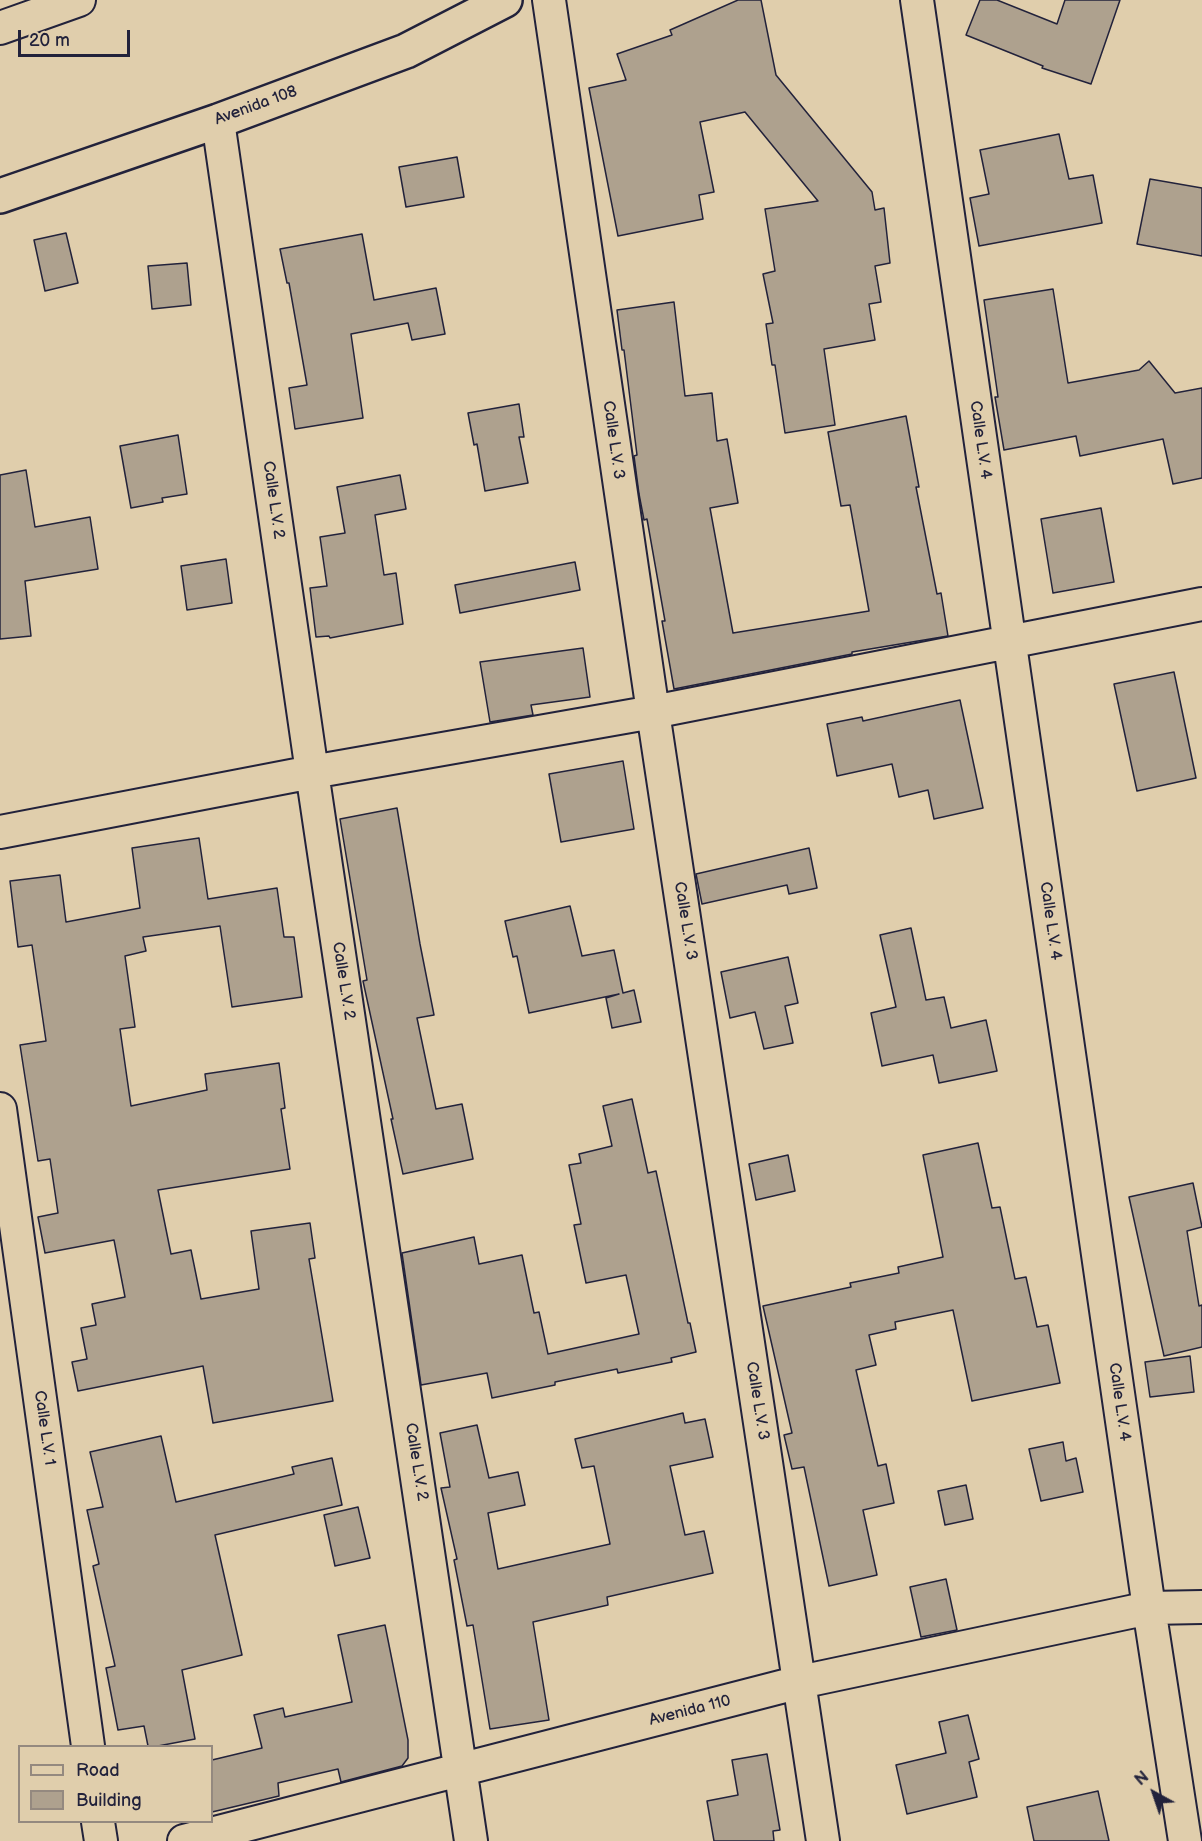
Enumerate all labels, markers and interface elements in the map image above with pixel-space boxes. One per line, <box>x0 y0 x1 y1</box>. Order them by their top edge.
scale bar <box>21 18 134 56</box>
text: 20 m <box>29 30 70 51</box>
street label: Avenida 108 <box>212 82 300 130</box>
street label: Calle L.V. 3 <box>598 400 628 480</box>
street label: Calle L.V. 4 <box>965 400 995 480</box>
street label: Calle L.V. 2 <box>258 460 288 540</box>
street label: Calle L.V. 3 <box>669 880 701 962</box>
street label: Calle L.V. 4 <box>1035 881 1065 961</box>
street label: Calle L.V. 2 <box>327 941 359 1021</box>
street label: Calle L.V. 3 <box>741 1360 773 1442</box>
street label: Calle L.V. 4 <box>1104 1362 1134 1442</box>
street label: Calle L.V. 1 <box>29 1389 59 1467</box>
street label: Calle L.V. 2 <box>400 1422 432 1502</box>
street label: Avenida 110 <box>647 1692 733 1730</box>
legend <box>18 1745 213 1823</box>
text: Road <box>76 1760 120 1781</box>
north arrow <box>1124 1763 1184 1823</box>
text: N <box>1131 1768 1153 1790</box>
text: Building <box>76 1790 142 1811</box>

